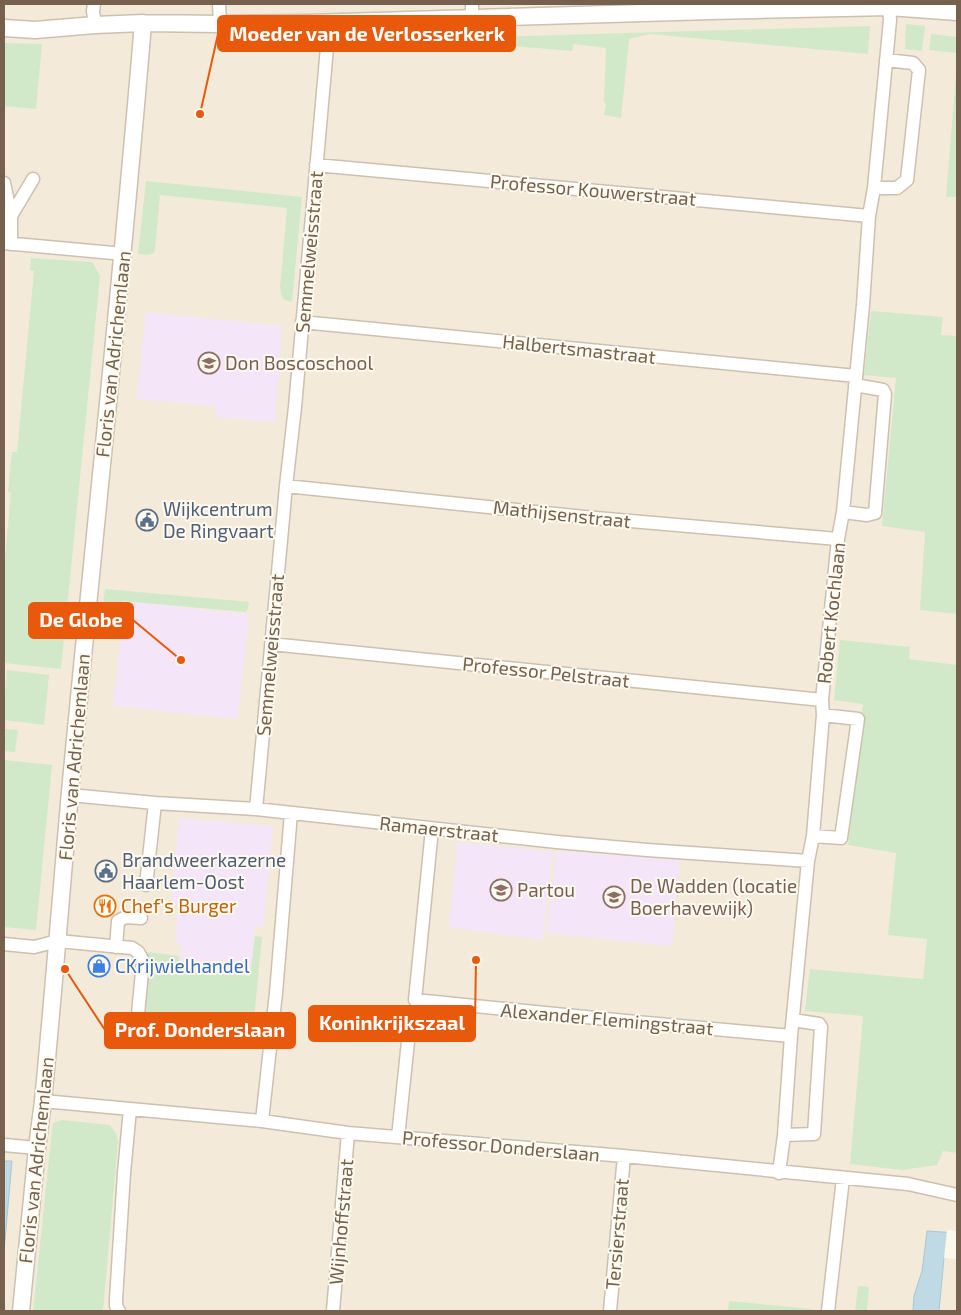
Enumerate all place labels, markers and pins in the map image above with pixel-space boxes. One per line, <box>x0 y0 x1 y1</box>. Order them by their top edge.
callout: Moeder van de Verlosserkerk <box>218 16 515 51</box>
school or university icon: Don Boscoschool <box>197 351 221 375</box>
place label: Don Boscoschool <box>225 351 373 374</box>
place label: Wijkcentrum De Ringvaart <box>163 497 274 542</box>
public building icon: Wijkcentrum De Ringvaart <box>135 508 159 532</box>
callout: De Globe <box>29 603 133 638</box>
place label: Brandweerkazerne Haarlem-Oost <box>122 848 286 893</box>
public building icon: Brandweerkazerne Haarlem-Oost <box>94 859 118 883</box>
place label: De Wadden (locatie Boerhavewijk) <box>630 874 797 919</box>
school or university icon: Partou <box>489 878 513 902</box>
place label: Partou <box>517 878 575 901</box>
school or university icon: De Wadden (locatie Boerhavewijk) <box>602 885 626 909</box>
restaurant icon: Chef's Burger <box>93 894 117 918</box>
place label: Chef's Burger <box>121 894 237 917</box>
shop icon: CKrijwielhandel <box>87 954 111 978</box>
place label: CKrijwielhandel <box>115 954 250 977</box>
callout: Koninkrijkszaal <box>309 1006 475 1041</box>
callout: Prof. Donderslaan <box>105 1013 295 1048</box>

